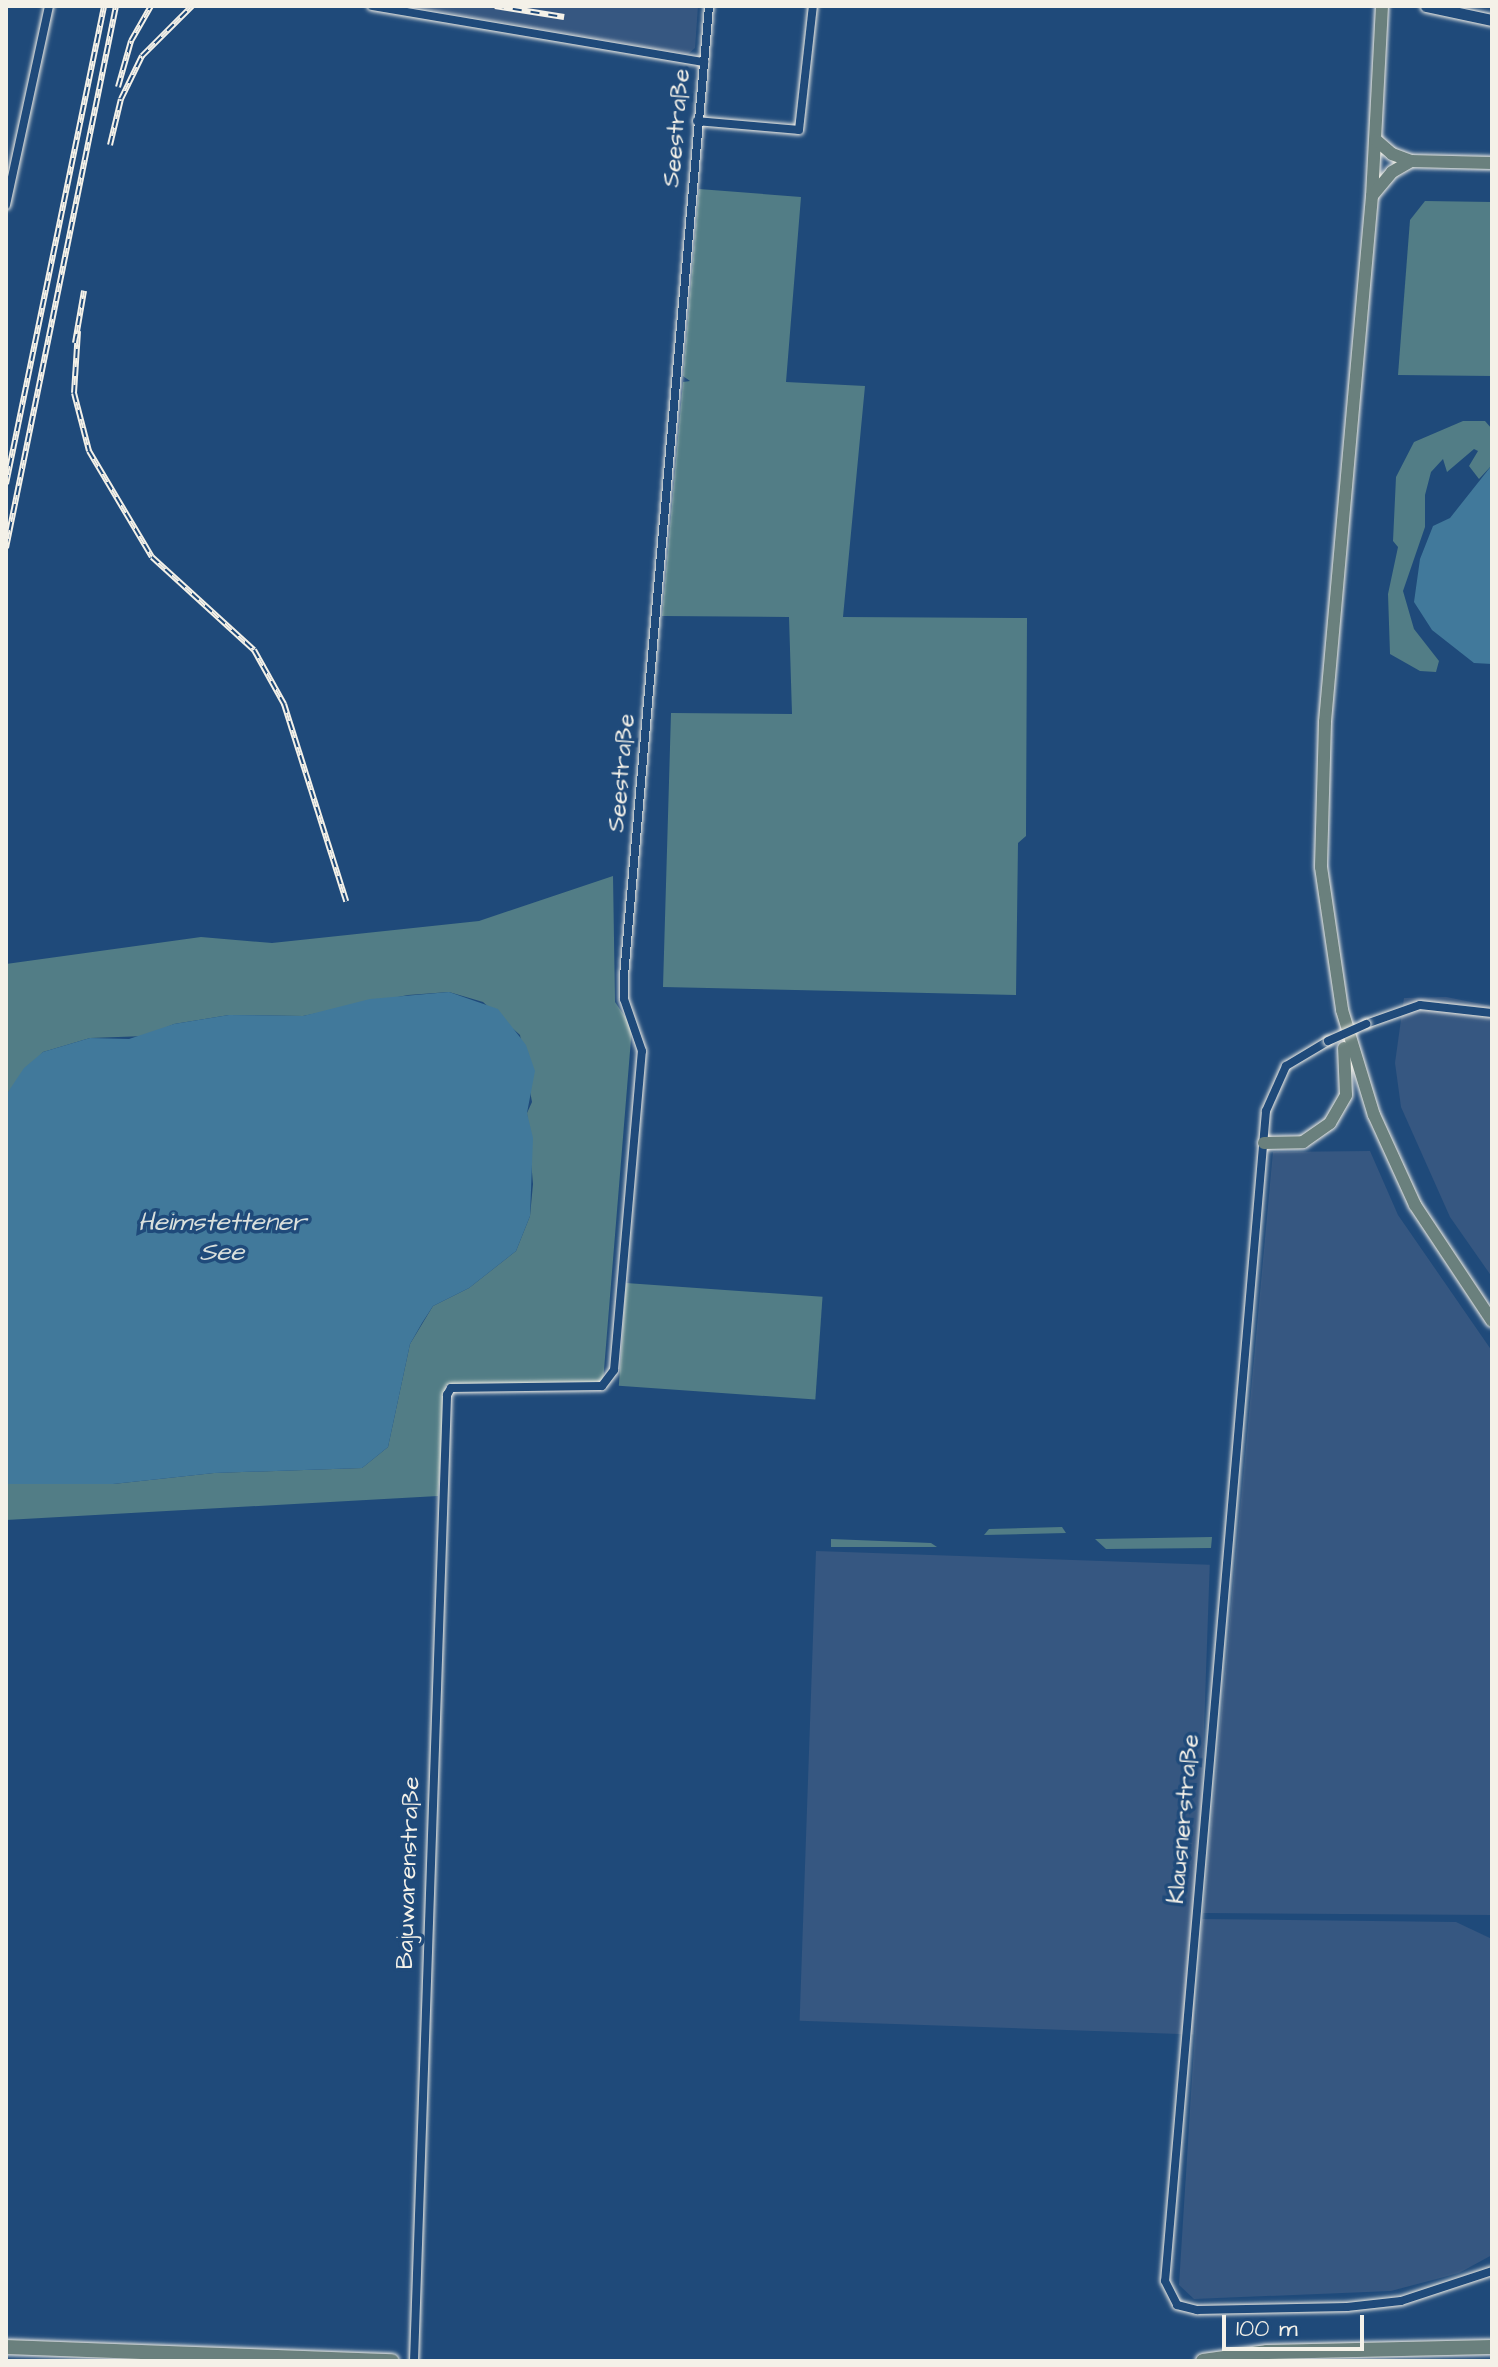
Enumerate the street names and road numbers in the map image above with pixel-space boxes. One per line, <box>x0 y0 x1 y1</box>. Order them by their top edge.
street label: Seestraße <box>657 68 697 188</box>
street label: Seestraße <box>602 713 642 833</box>
street label: Klausnerstraße <box>1162 1733 1206 1905</box>
street label: Bajuwarenstraße <box>391 1776 427 1970</box>

